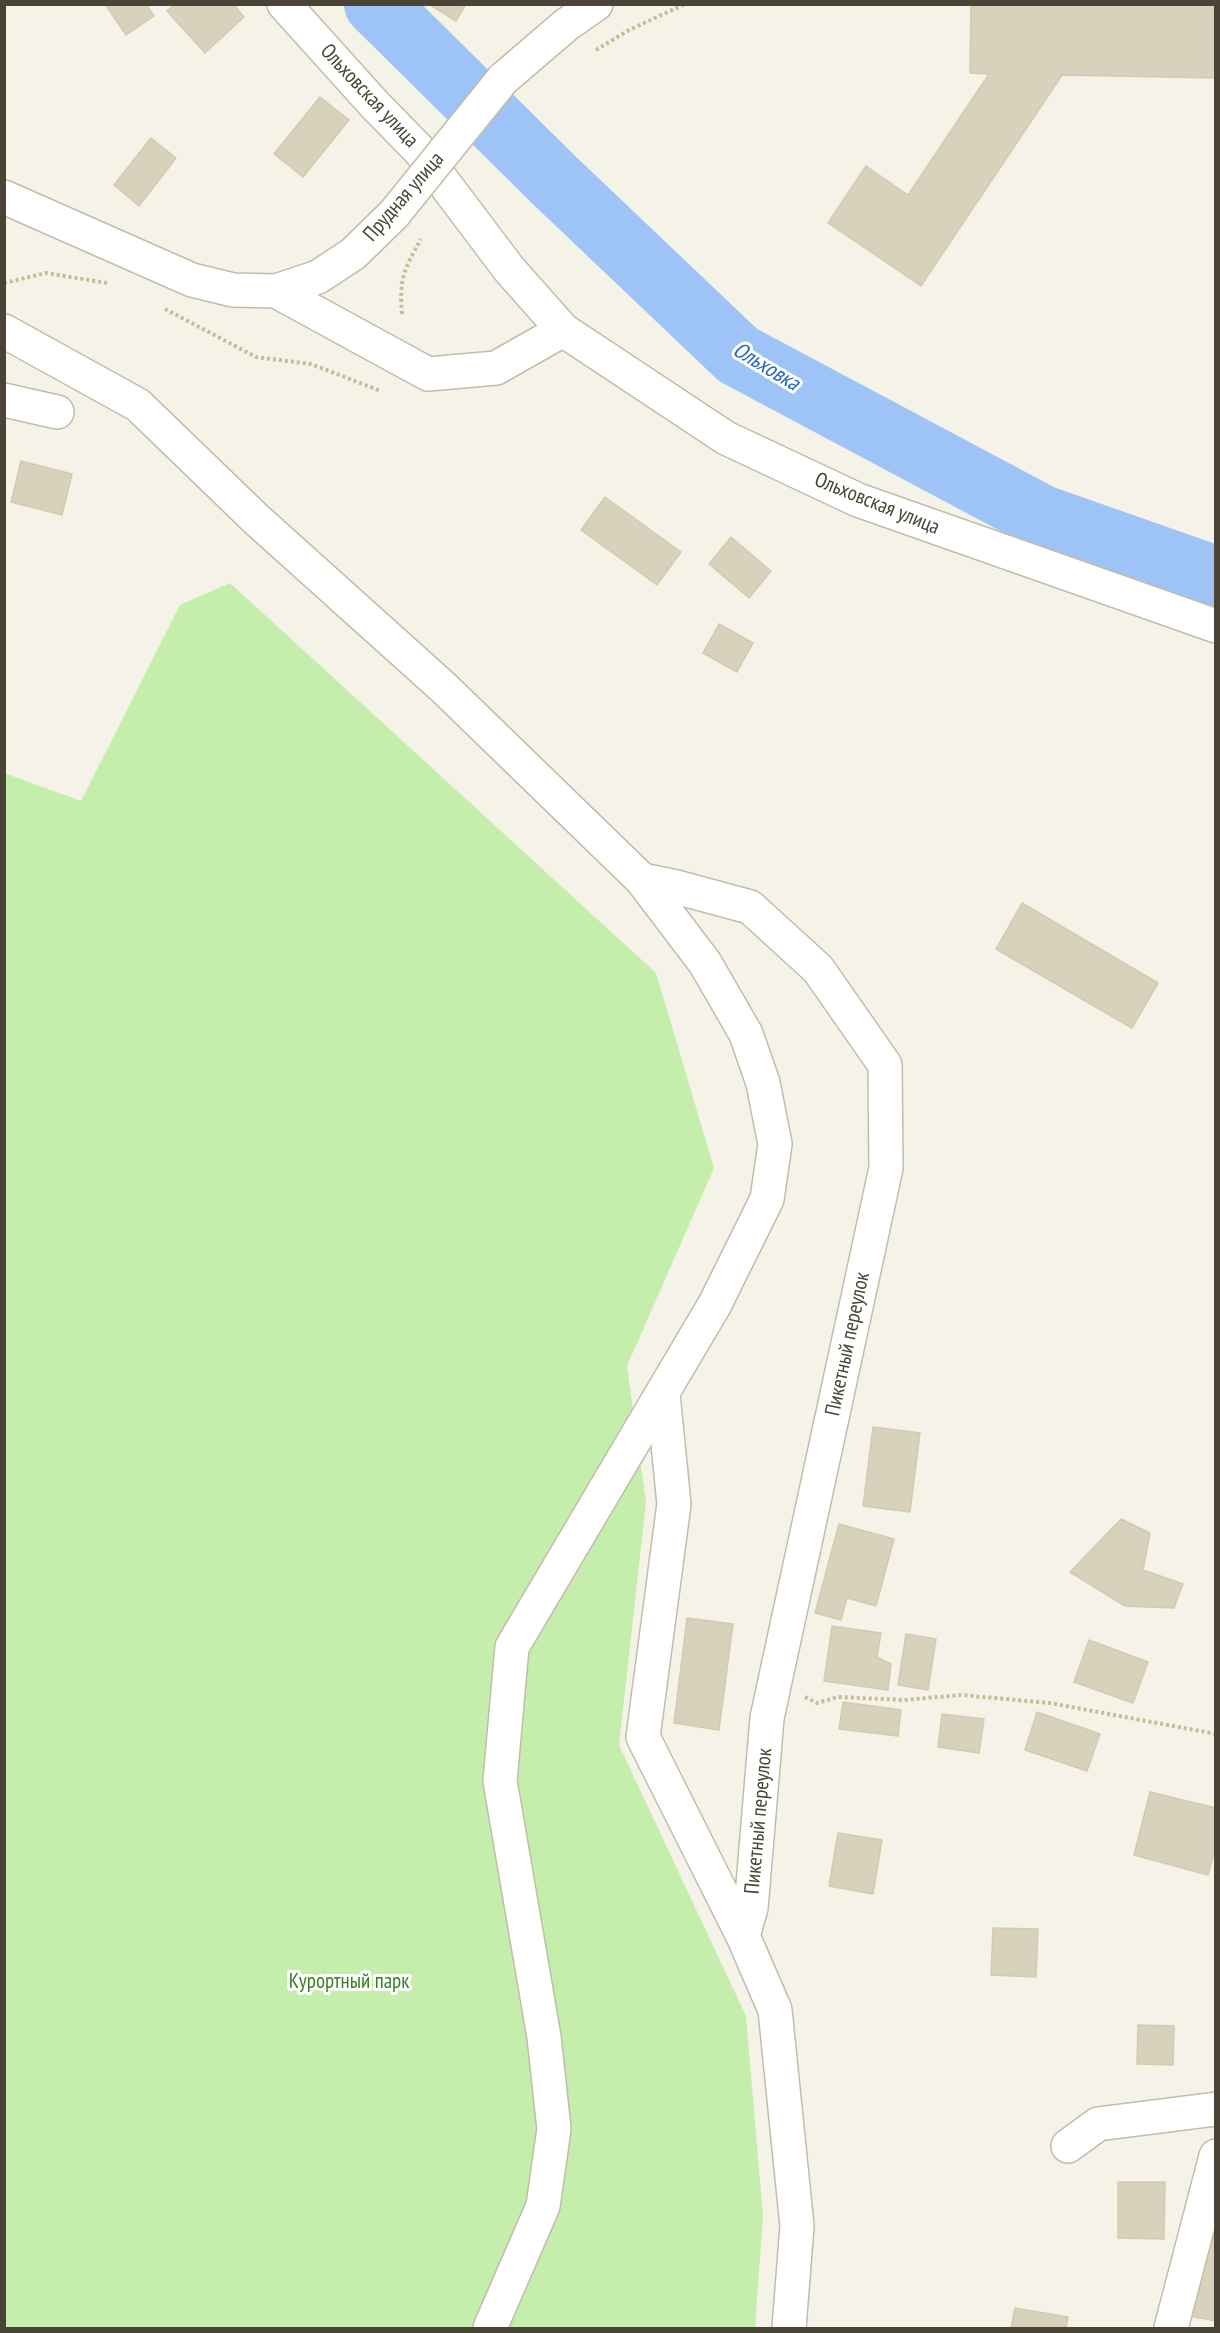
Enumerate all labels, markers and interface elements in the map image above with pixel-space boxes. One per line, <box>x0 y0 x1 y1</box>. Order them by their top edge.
street label: Ольховская улица <box>315 39 423 153</box>
street label: Прудная улица <box>358 147 450 247</box>
water label: Ольховка <box>728 337 804 397</box>
street label: Ольховская улица <box>811 468 943 540</box>
street label: Пикетный переулок <box>820 1270 876 1418</box>
street label: Пикетный переулок <box>740 1747 778 1895</box>
park label: Курортный парк <box>289 1969 409 1995</box>

